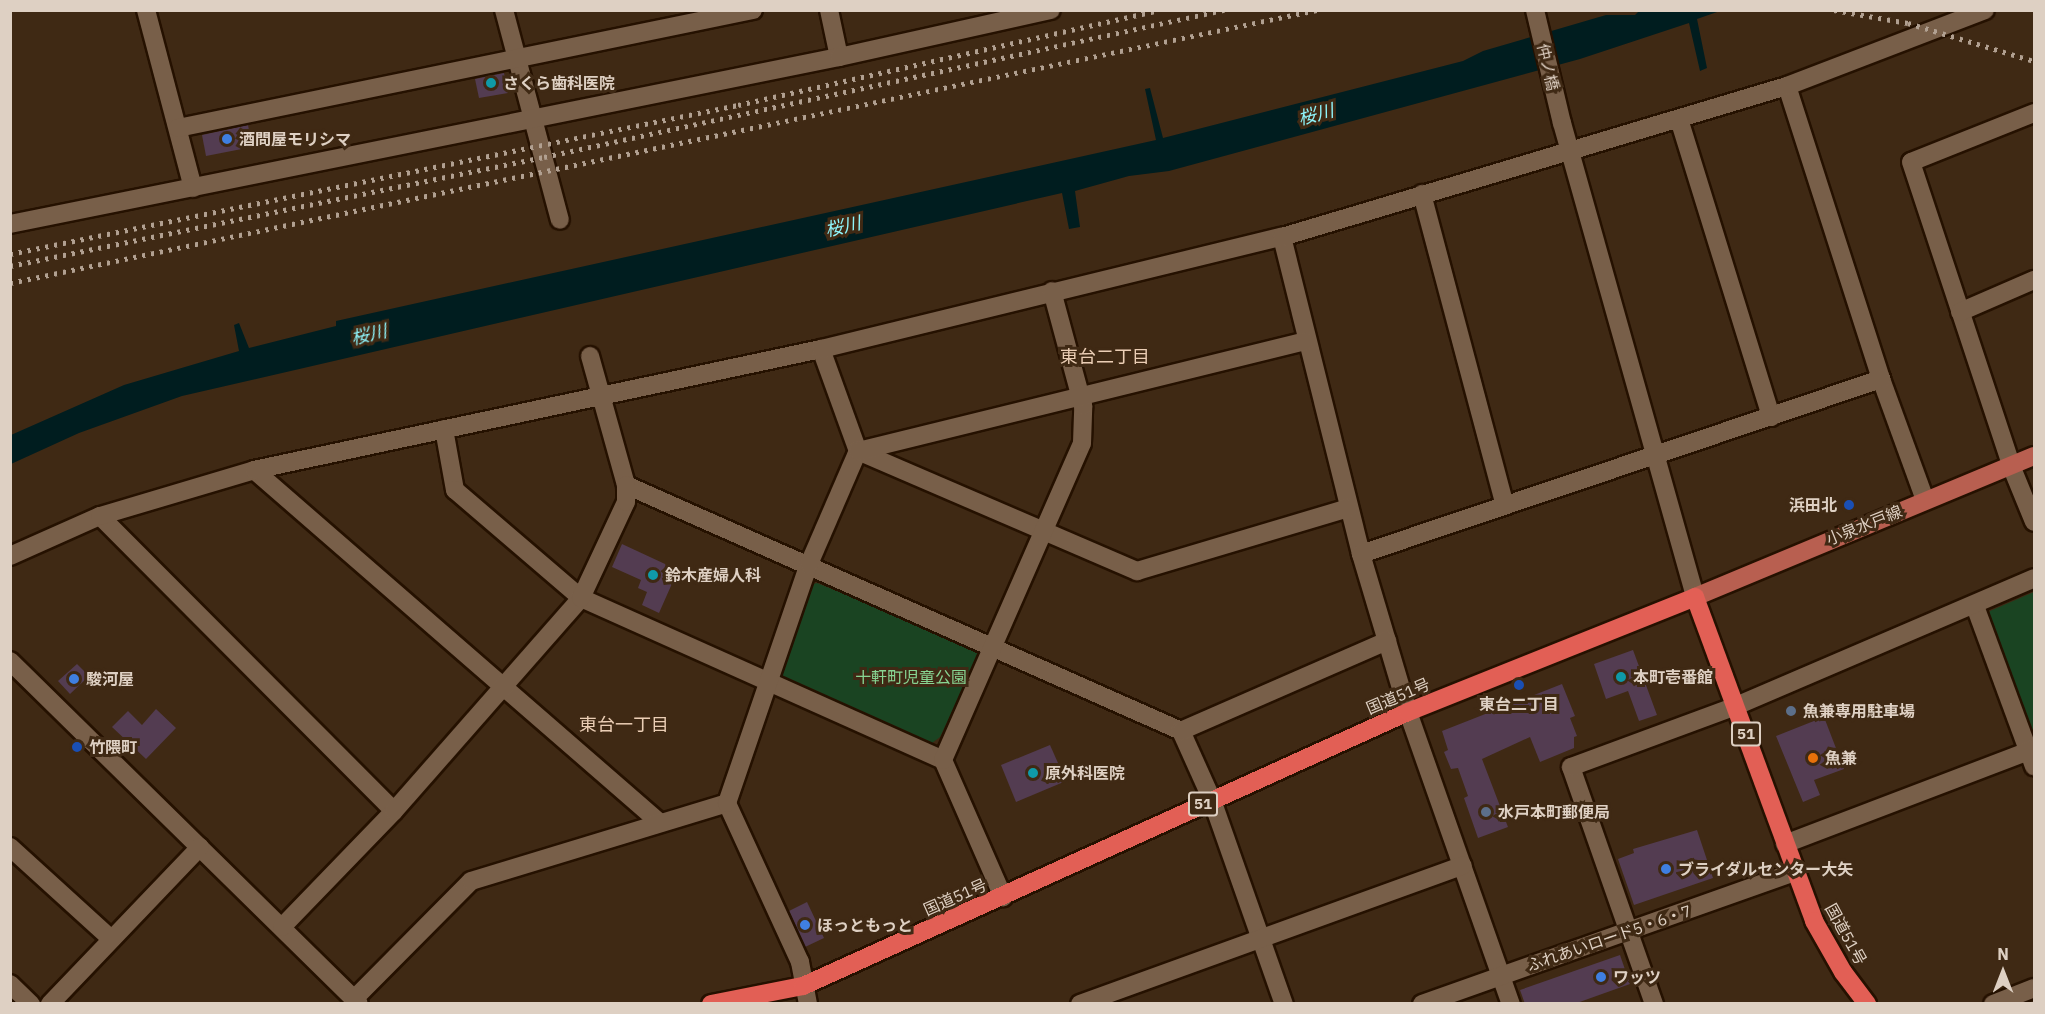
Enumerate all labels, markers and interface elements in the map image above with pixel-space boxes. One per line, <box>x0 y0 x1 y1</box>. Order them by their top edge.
street label: 仲ノ橋 <box>1533 41 1563 93</box>
place label: さくら歯科医院 <box>503 73 615 93</box>
marker: さくら歯科医院 <box>484 76 498 90</box>
water label: 桜川 <box>1296 100 1336 130</box>
place label: 酒問屋モリシマ <box>239 129 351 149</box>
marker: 酒問屋モリシマ <box>220 132 234 146</box>
water label: 桜川 <box>823 212 863 242</box>
water label: 桜川 <box>349 320 389 350</box>
district label: 東台二丁目 <box>1060 346 1150 368</box>
place label: 浜田北 <box>1789 495 1837 515</box>
marker: 浜田北 <box>1842 498 1856 512</box>
street label: 小泉水戸線 <box>1823 501 1905 549</box>
place label: 鈴木産婦人科 <box>665 565 761 585</box>
marker: 鈴木産婦人科 <box>646 568 660 582</box>
park label: 十軒町児童公園 <box>855 667 967 687</box>
place label: 本町壱番館 <box>1633 667 1713 687</box>
place label: 駿河屋 <box>86 669 134 689</box>
marker: 本町壱番館 <box>1614 670 1628 684</box>
marker: 駿河屋 <box>67 672 81 686</box>
street label: 国道51号 <box>1363 674 1433 718</box>
marker: 東台二丁目 <box>1512 678 1526 692</box>
place label: 東台二丁目 <box>1479 694 1559 714</box>
place label: 魚兼専用駐車場 <box>1803 701 1915 721</box>
marker: 魚兼専用駐車場 <box>1784 704 1798 718</box>
district label: 東台一丁目 <box>579 714 669 736</box>
road number: 51 <box>1731 722 1761 746</box>
place label: 竹隈町 <box>89 737 137 757</box>
marker: 竹隈町 <box>70 740 84 754</box>
place label: 魚兼 <box>1825 748 1857 768</box>
marker: 魚兼 <box>1806 751 1820 765</box>
place label: 原外科医院 <box>1045 763 1125 783</box>
marker: 原外科医院 <box>1026 766 1040 780</box>
road number: 51 <box>1188 792 1218 816</box>
place label: 水戸本町郵便局 <box>1498 802 1610 822</box>
marker: 水戸本町郵便局 <box>1479 805 1493 819</box>
place label: ブライダルセンター大矢 <box>1678 859 1854 879</box>
marker: ブライダルセンター大矢 <box>1659 862 1673 876</box>
street label: 国道51号 <box>920 875 990 919</box>
street label: 国道51号 <box>1821 900 1871 968</box>
street label: ふれあいロード5・6・7 <box>1524 901 1694 975</box>
place label: ほっともっと <box>817 915 913 935</box>
marker: ほっともっと <box>798 918 812 932</box>
north arrow <box>1973 942 2033 1002</box>
text: N <box>1997 944 2009 964</box>
place label: ワッツ <box>1613 967 1661 987</box>
marker: ワッツ <box>1594 970 1608 984</box>

